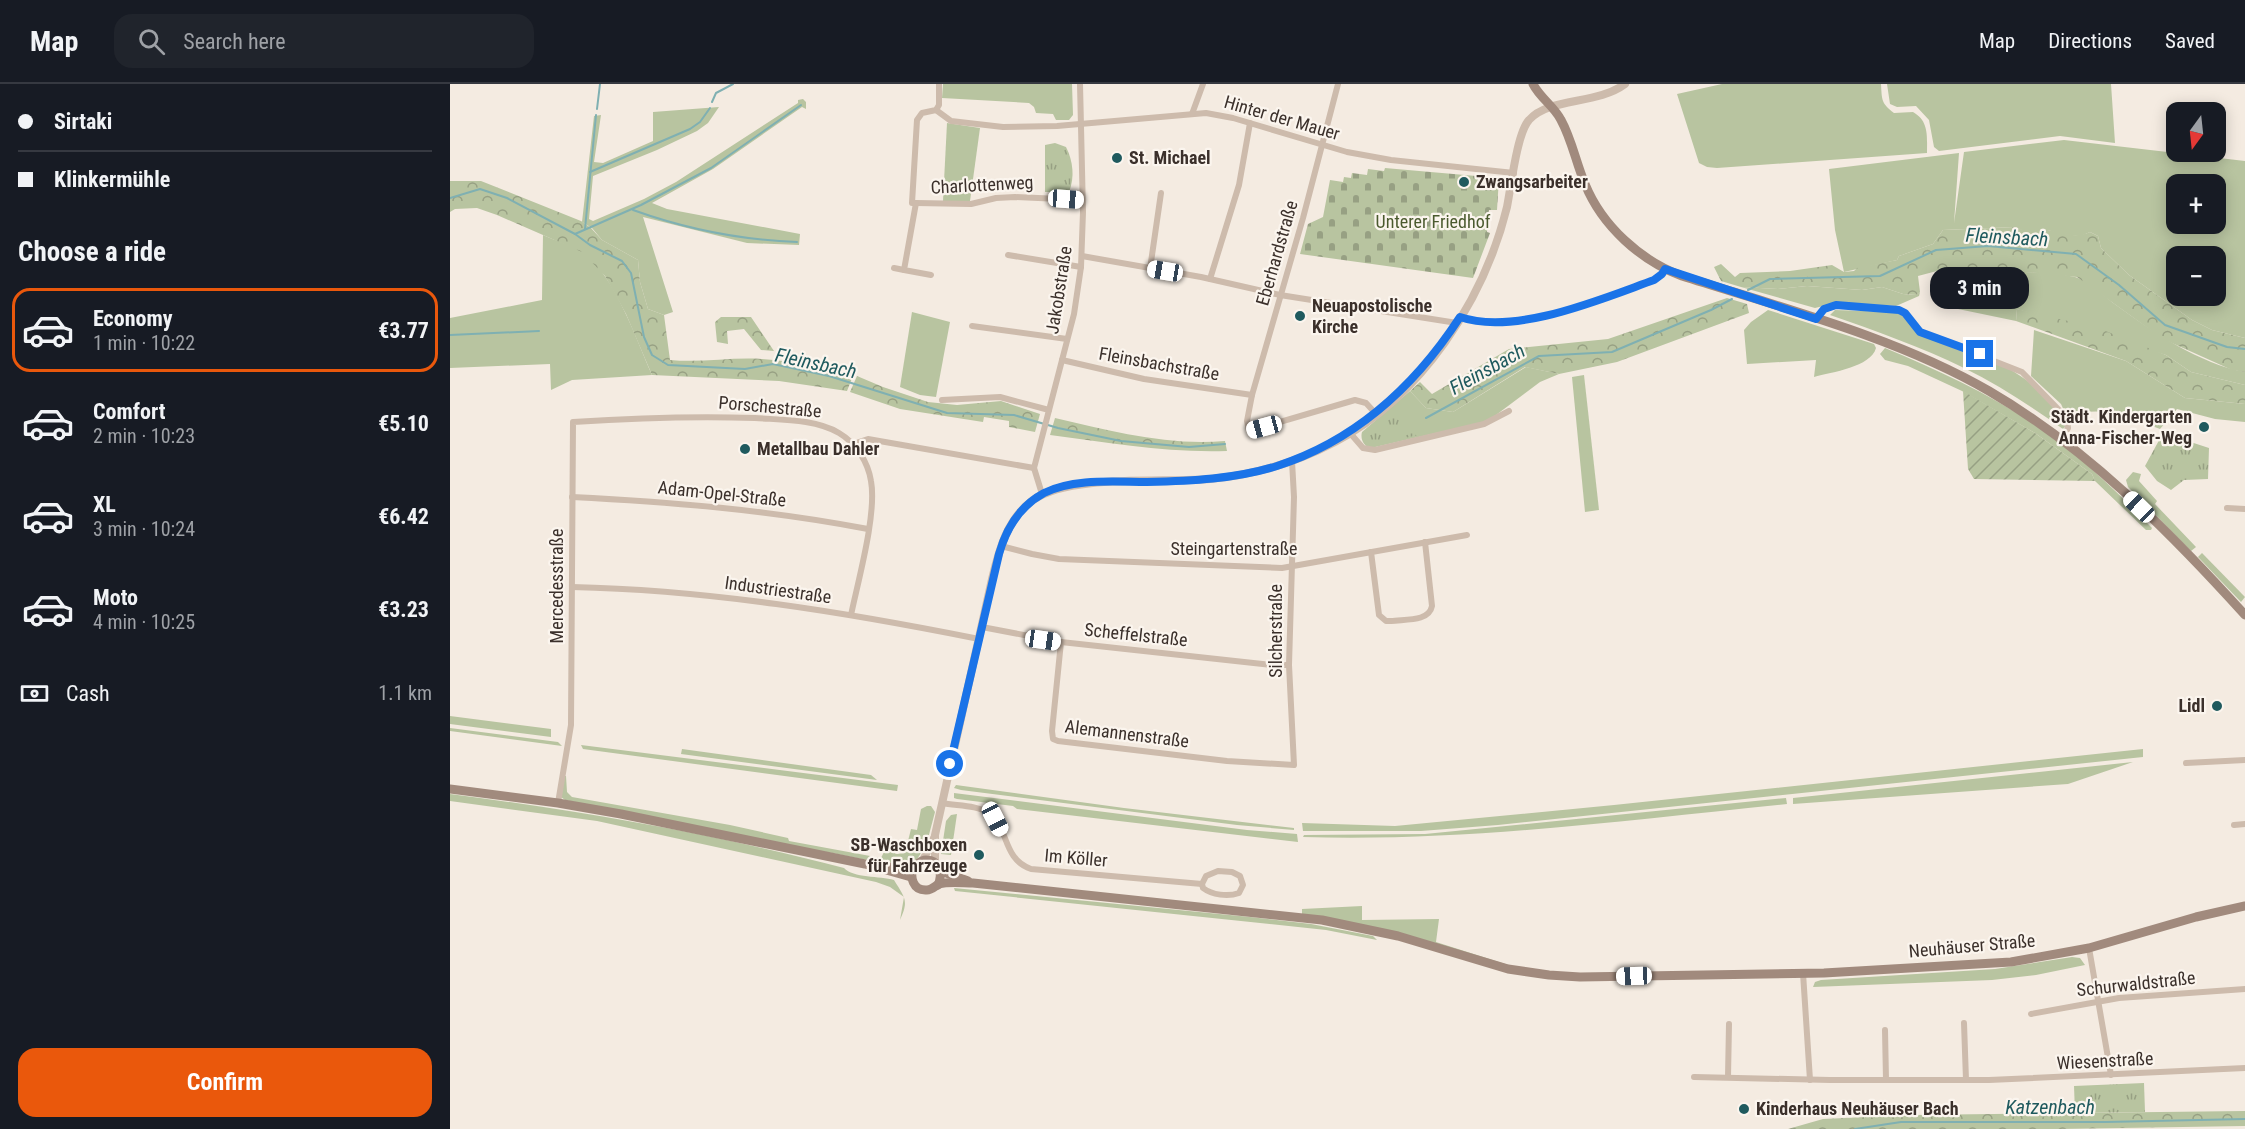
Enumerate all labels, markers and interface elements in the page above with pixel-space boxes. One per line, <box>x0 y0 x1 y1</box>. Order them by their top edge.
search box <box>114 14 534 68</box>
text: Map <box>30 25 78 58</box>
icon: search <box>135 25 168 58</box>
text: Search here <box>183 29 286 54</box>
text: Map <box>1979 29 2015 53</box>
text: Directions <box>2048 29 2132 53</box>
text: Saved <box>2165 29 2215 53</box>
street label: Hinter der Mauer <box>1222 91 1343 144</box>
north arrow <box>2166 102 2226 162</box>
map controls <box>2166 102 2226 306</box>
text: Sirtaki <box>54 109 112 134</box>
place label: St. Michael <box>1129 147 1211 168</box>
marker: St. Michael <box>1110 151 1124 165</box>
text: Klinkermühle <box>54 167 170 192</box>
street label: Charlottenweg <box>930 171 1034 198</box>
place label: Zwangsarbeiter <box>1476 171 1588 192</box>
button: + <box>2166 174 2226 234</box>
marker: Zwangsarbeiter <box>1457 175 1471 189</box>
car <box>1047 189 1085 209</box>
street label: Eberhardstraße <box>1251 198 1302 308</box>
park label: Unterer Friedhof <box>1376 211 1491 232</box>
water label: Fleinsbach <box>1965 223 2049 251</box>
text: Choose a ride <box>18 236 166 268</box>
street label: Jakobstraße <box>1041 245 1076 335</box>
button: − <box>2166 246 2226 306</box>
car <box>1146 259 1184 283</box>
callout: 3 min <box>1930 267 2030 309</box>
text: 3 min <box>1957 276 2002 300</box>
place label: Neuapostolische Kirche <box>1312 295 1433 337</box>
icon: car <box>21 303 75 357</box>
text: Economy <box>93 306 173 331</box>
marker: Neuapostolische Kirche <box>1293 309 1307 323</box>
text: €3.77 <box>378 318 429 343</box>
text: 1 min · 10:22 <box>93 331 195 355</box>
water label: Fleinsbach <box>1445 338 1529 400</box>
route end <box>1966 340 1993 367</box>
water label: Fleinsbach <box>773 343 859 383</box>
street label: Fleinsbachstraße <box>1097 343 1221 384</box>
street label: Porschestraße <box>718 392 822 421</box>
icon: car <box>21 396 75 450</box>
text: Comfort <box>93 399 166 424</box>
place label: Städt. Kindergarten Anna-Fischer-Weg <box>2051 406 2192 448</box>
text: €5.10 <box>378 411 429 436</box>
car <box>1244 414 1284 440</box>
marker: Städt. Kindergarten Anna-Fischer-Weg <box>2197 420 2211 434</box>
text: 2 min · 10:23 <box>93 424 195 448</box>
place label: Metallbau Dahler <box>757 438 879 459</box>
marker: Metallbau Dahler <box>738 442 752 456</box>
street label: Adam-Opel-Straße <box>657 476 787 511</box>
car <box>2120 488 2158 526</box>
icon: car <box>21 489 75 543</box>
text: XL <box>93 492 116 517</box>
text: €6.42 <box>378 504 429 529</box>
text: 3 min · 10:24 <box>93 517 195 541</box>
street label: Mercedesstraße <box>546 529 567 643</box>
street label: Steingartenstraße <box>1171 538 1297 559</box>
street label: Industriestraße <box>723 572 833 607</box>
icon: car <box>21 582 75 636</box>
street label: Silcherstraße <box>1265 584 1286 678</box>
text: Moto <box>93 585 138 610</box>
text: €3.23 <box>378 597 429 622</box>
text: 4 min · 10:25 <box>93 610 195 634</box>
street label: Scheffelstraße <box>1083 619 1189 650</box>
car <box>1024 629 1062 651</box>
icon: cash <box>18 677 51 710</box>
text: Cash <box>66 681 110 706</box>
text: 1.1 km <box>378 681 432 705</box>
place label: Lidl <box>2178 695 2205 716</box>
marker: Lidl <box>2210 699 2224 713</box>
street label: Alemannenstraße <box>1064 715 1190 752</box>
route start <box>936 750 963 777</box>
car <box>979 799 1011 839</box>
place label: SB-Waschboxen für Fahrzeuge <box>851 834 967 876</box>
street label: Im Köller <box>1044 844 1109 871</box>
marker: SB-Waschboxen für Fahrzeuge <box>972 848 986 862</box>
street label: Neuhäuser Straße <box>1908 930 2036 961</box>
car <box>1616 966 1652 986</box>
street label: Schurwaldstraße <box>2076 967 2196 1000</box>
street label: Wiesenstraße <box>2056 1047 2154 1074</box>
button: Confirm <box>18 1048 432 1117</box>
water label: Katzenbach <box>2005 1095 2095 1119</box>
place label: Kinderhaus Neuhäuser Bach <box>1756 1098 1959 1119</box>
marker: Kinderhaus Neuhäuser Bach <box>1737 1102 1751 1116</box>

